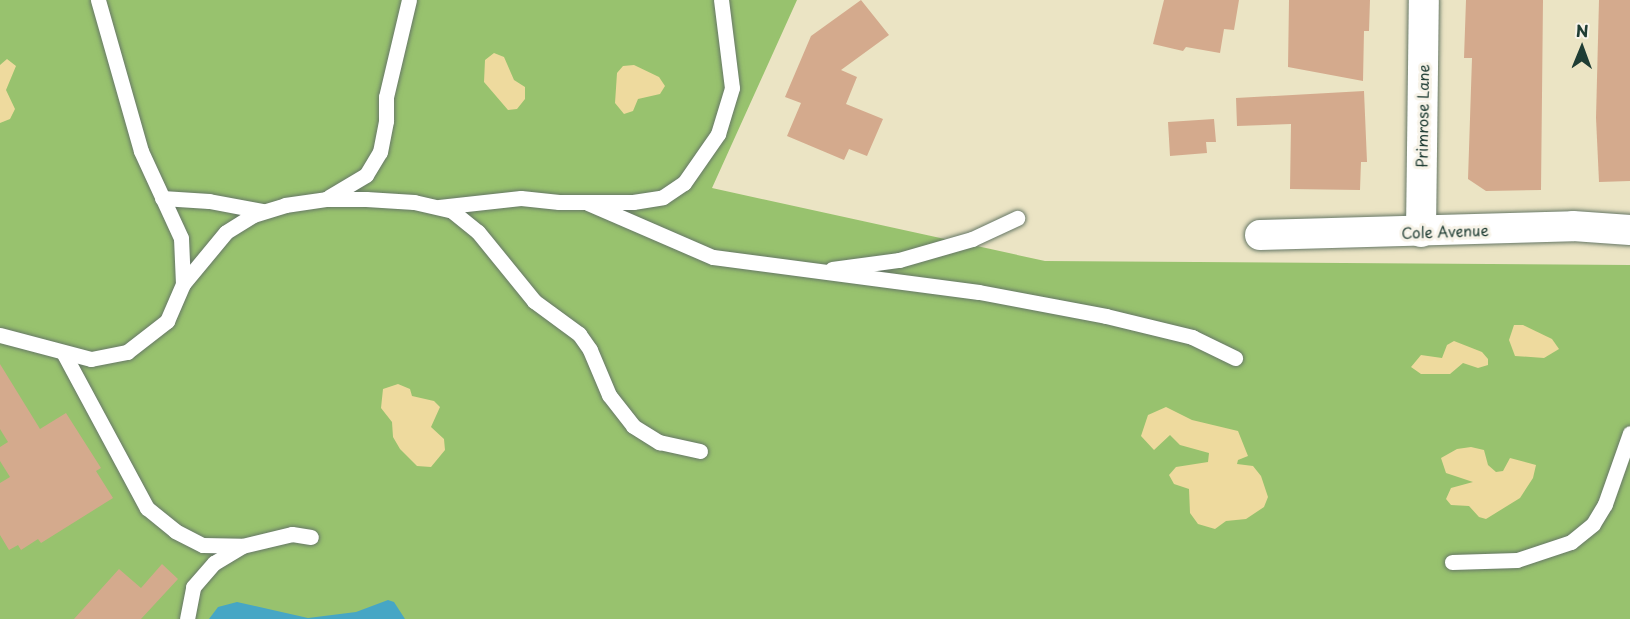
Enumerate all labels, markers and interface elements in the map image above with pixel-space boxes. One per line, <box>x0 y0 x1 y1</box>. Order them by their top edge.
north arrow <box>1552 18 1612 78</box>
text: N <box>1576 18 1589 42</box>
street label: Primrose Lane <box>1412 64 1432 168</box>
street label: Cole Avenue <box>1401 220 1489 242</box>

